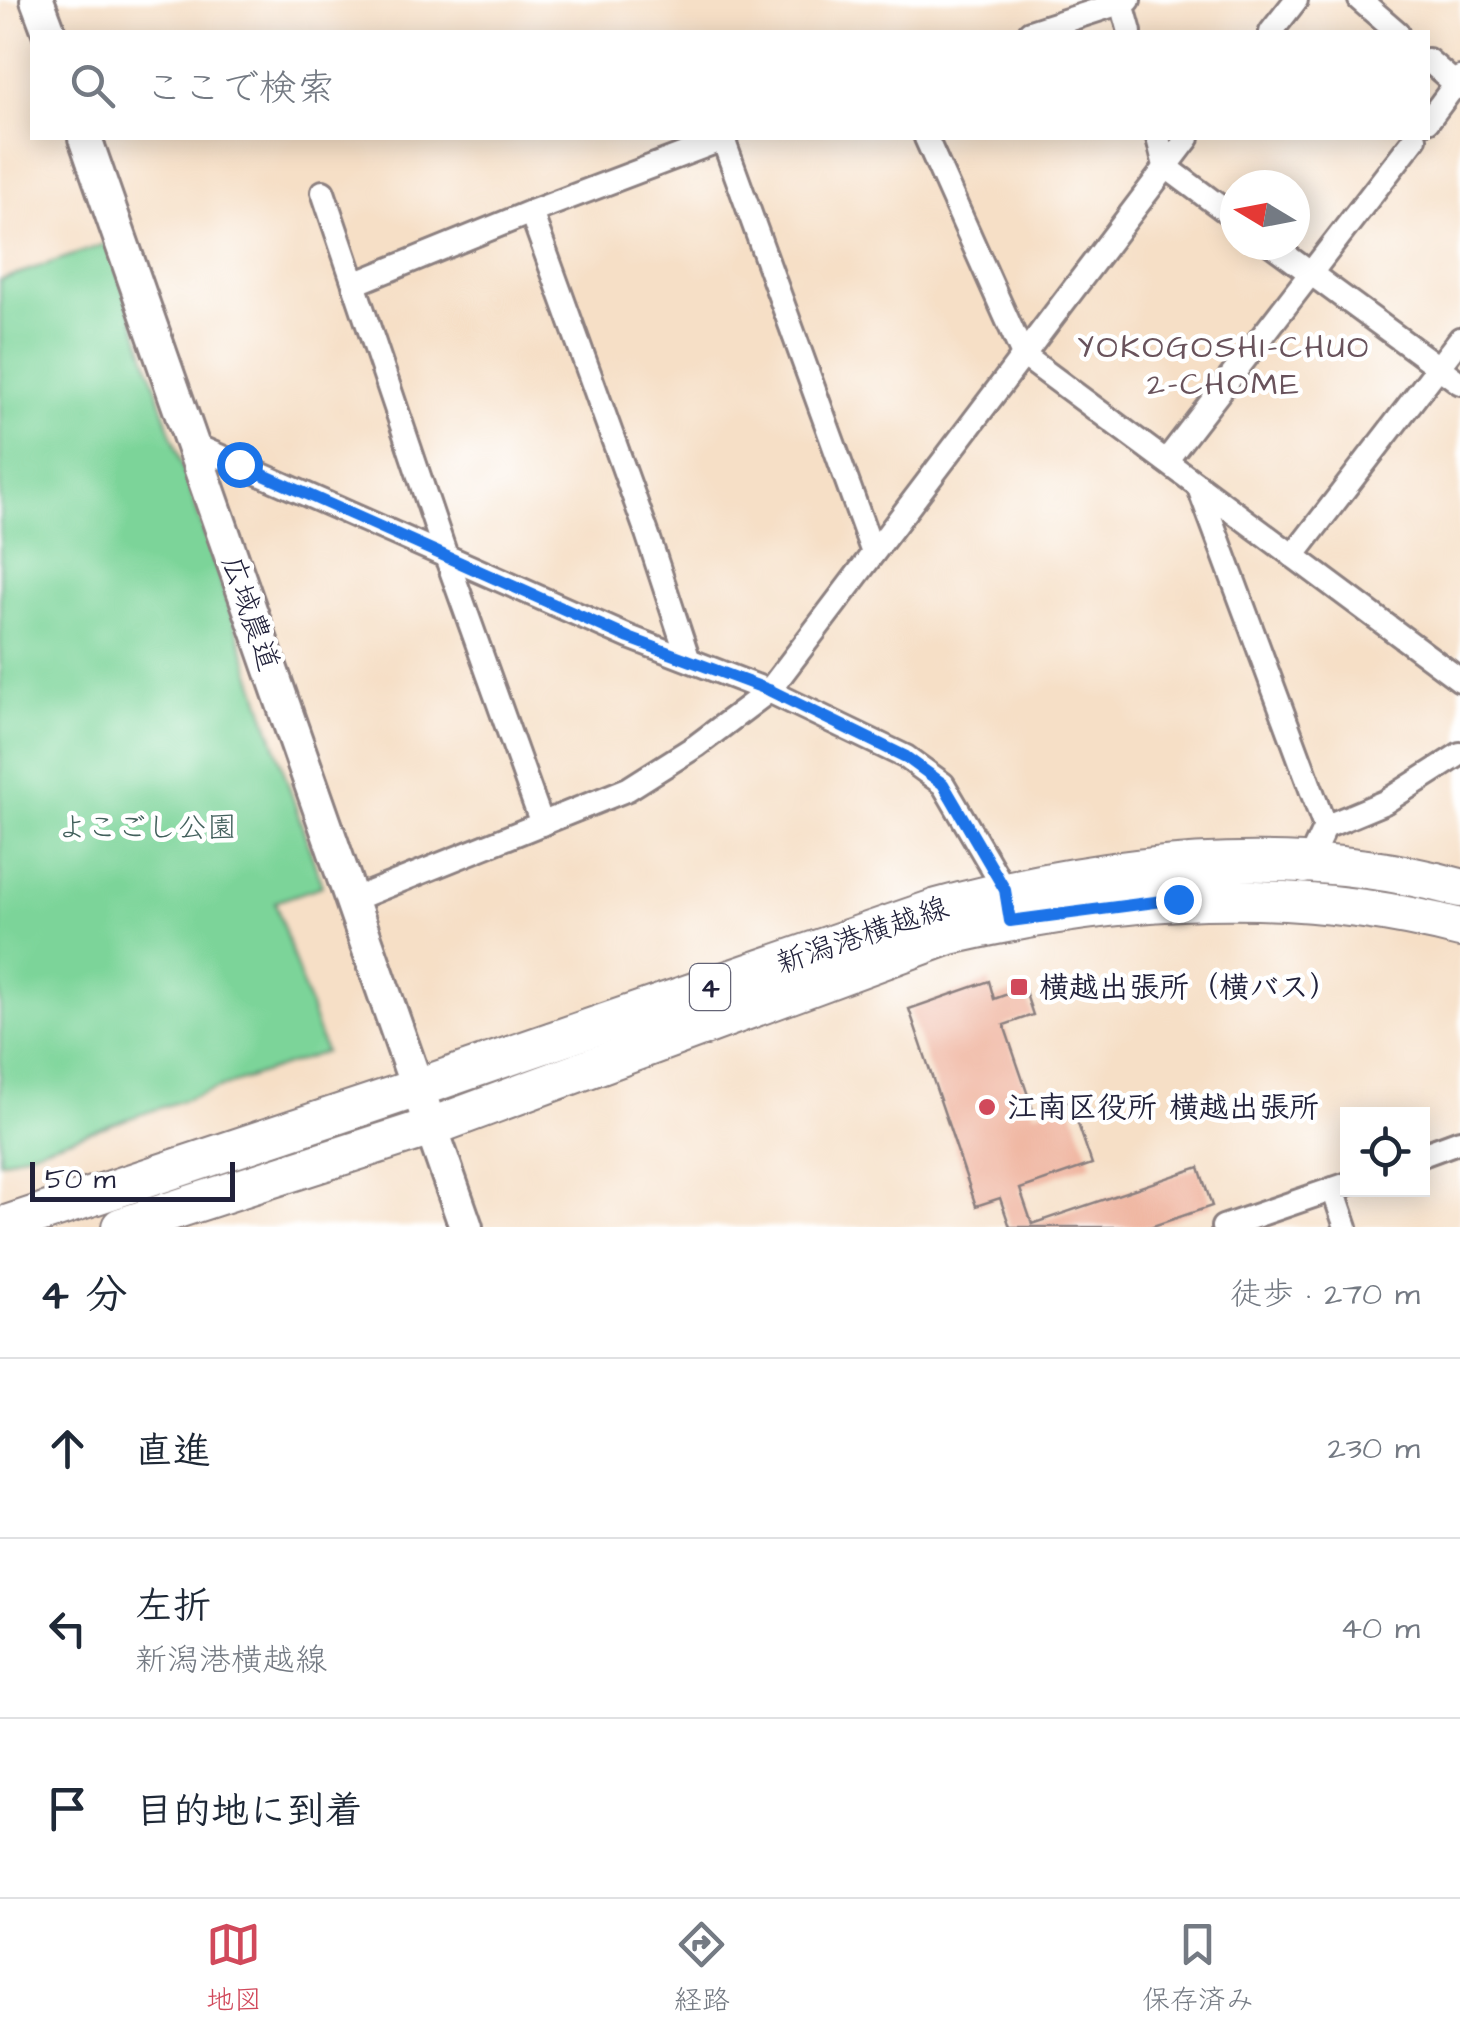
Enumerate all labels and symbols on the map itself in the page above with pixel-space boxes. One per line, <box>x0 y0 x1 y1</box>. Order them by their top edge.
north arrow <box>1220 170 1310 260</box>
district label: YOKOGOSHI-CHUO 2-CHOME <box>1077 325 1371 407</box>
route start <box>217 442 263 488</box>
street label: 広域農道 <box>211 550 289 677</box>
park label: よこごし公園 <box>57 807 237 849</box>
route end <box>1156 877 1202 923</box>
street label: 新潟港横越線 <box>770 887 954 985</box>
road number: 4 <box>690 964 730 1010</box>
place label: 横越出張所（横バス） <box>1039 967 1339 1009</box>
marker: 横越出張所（横バス） <box>1008 976 1030 998</box>
place label: 江南区役所 横越出張所 <box>1007 1087 1319 1129</box>
marker: 江南区役所 横越出張所 <box>976 1096 998 1118</box>
scale bar <box>30 1157 235 1202</box>

